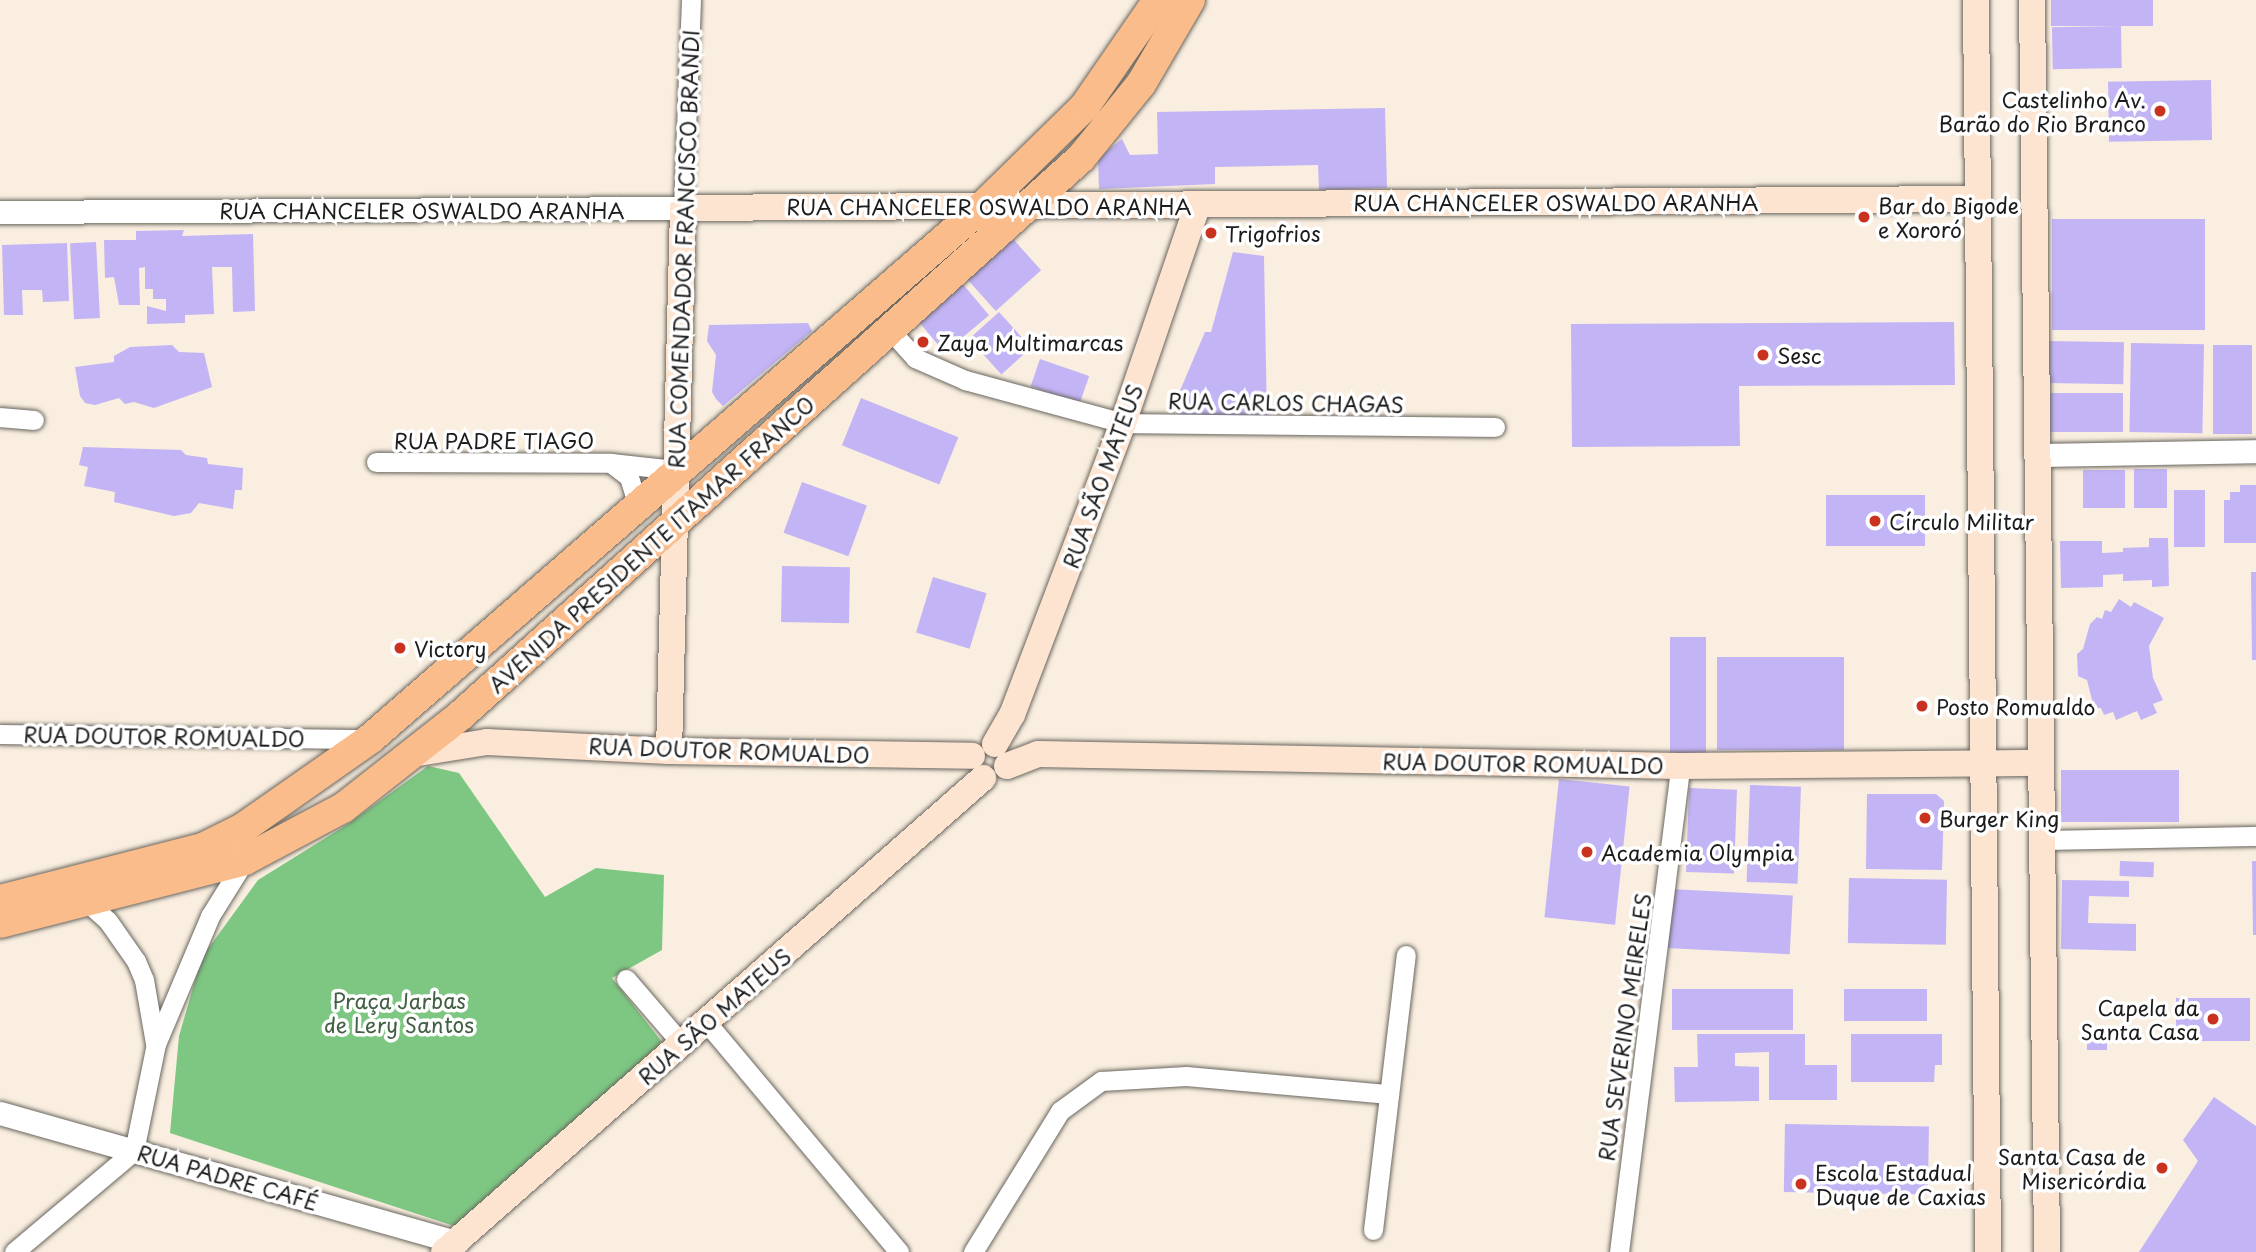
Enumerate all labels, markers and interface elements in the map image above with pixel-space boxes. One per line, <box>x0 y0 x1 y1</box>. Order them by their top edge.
street label: RUA COMENDADOR FRANCISCO BRANDI <box>663 28 703 470</box>
place label: Castelinho Av. Barão do Rio Branco <box>1936 86 2146 136</box>
marker: Castelinho Av. Barão do Rio Branco <box>2152 103 2168 119</box>
street label: RUA CHANCELER OSWALDO ARANHA <box>1351 189 1761 215</box>
place label: Bar do Bigode e Xororó <box>1878 192 2019 242</box>
street label: RUA CHANCELER OSWALDO ARANHA <box>784 193 1194 219</box>
street label: RUA CHANCELER OSWALDO ARANHA <box>217 197 627 223</box>
marker: Bar do Bigode e Xororó <box>1856 209 1872 225</box>
place label: Trigofrios <box>1225 220 1320 246</box>
marker: Trigofrios <box>1203 225 1219 241</box>
place label: Zaya Multimarcas <box>937 329 1124 355</box>
marker: Zaya Multimarcas <box>915 334 931 350</box>
place label: Sesc <box>1777 342 1822 368</box>
marker: Sesc <box>1755 347 1771 363</box>
street label: RUA SÃO MATEUS <box>1057 380 1147 572</box>
street label: RUA CARLOS CHAGAS <box>1166 387 1406 417</box>
street label: AVENIDA PRESIDENTE ITAMAR FRANCO <box>484 391 818 697</box>
street label: RUA PADRE TIAGO <box>392 427 596 453</box>
place label: Círculo Militar <box>1889 508 2034 534</box>
marker: Círculo Militar <box>1867 513 1883 529</box>
place label: Victory <box>414 635 486 661</box>
marker: Victory <box>392 640 408 656</box>
place label: Posto Romualdo <box>1936 693 2097 719</box>
marker: Posto Romualdo <box>1914 698 1930 714</box>
street label: RUA DOUTOR ROMUALDO <box>23 721 305 751</box>
street label: RUA DOUTOR ROMUALDO <box>588 732 870 768</box>
street label: RUA DOUTOR ROMUALDO <box>1382 748 1664 778</box>
place label: Burger King <box>1939 805 2058 831</box>
marker: Burger King <box>1917 810 1933 826</box>
place label: Academia Olympia <box>1601 839 1793 865</box>
marker: Academia Olympia <box>1579 844 1595 860</box>
street label: RUA SEVERINO MEIRELES <box>1593 890 1655 1164</box>
street label: RUA SÃO MATEUS <box>632 942 796 1090</box>
park label: Praça Jarbas de Lery Santos <box>324 987 474 1037</box>
place label: Capela da Santa Casa <box>2081 994 2199 1044</box>
marker: Capela da Santa Casa <box>2205 1011 2221 1027</box>
street label: RUA PADRE CAFÉ <box>132 1138 324 1216</box>
place label: Santa Casa de Misericórdia <box>1998 1143 2146 1193</box>
marker: Santa Casa de Misericórdia <box>2152 1158 2172 1178</box>
place label: Escola Estadual Duque de Caxias <box>1815 1159 1986 1209</box>
marker: Escola Estadual Duque de Caxias <box>1793 1176 1809 1192</box>

